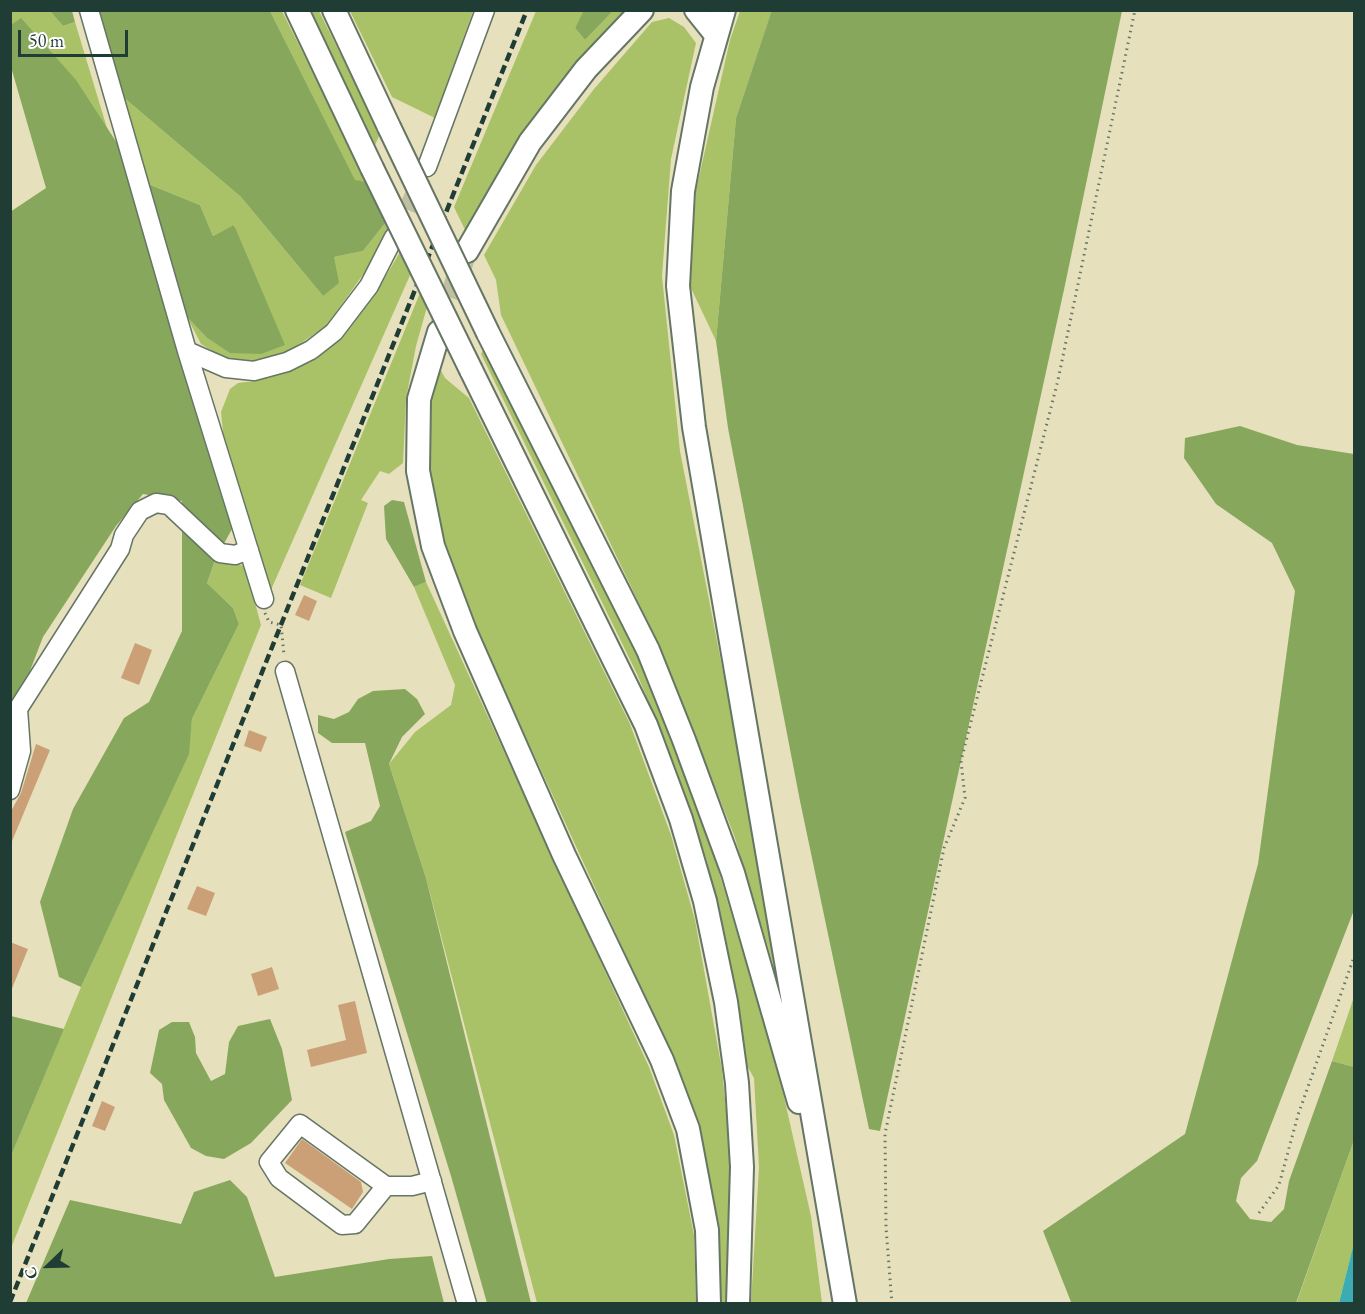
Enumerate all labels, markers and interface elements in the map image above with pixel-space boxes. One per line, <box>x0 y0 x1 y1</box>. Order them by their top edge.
scale bar <box>21 18 130 56</box>
text: 50 m <box>29 29 64 52</box>
north arrow <box>18 1236 78 1296</box>
text: С <box>19 1264 43 1283</box>

